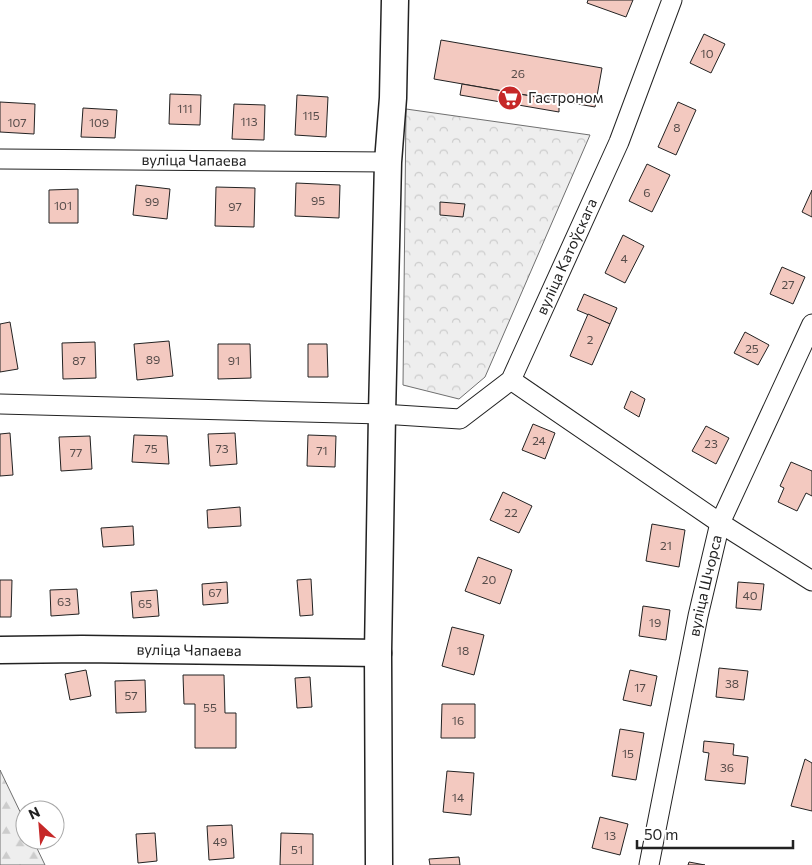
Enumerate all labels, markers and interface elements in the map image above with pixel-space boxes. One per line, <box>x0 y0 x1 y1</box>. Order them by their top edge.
house number: 10 <box>701 46 714 60</box>
house number: 26 <box>511 66 525 80</box>
supermarket icon: Гастроном <box>497 85 523 111</box>
place label: Гастроном <box>528 88 603 106</box>
house number: 111 <box>177 101 193 115</box>
house number: 115 <box>302 108 320 122</box>
house number: 113 <box>240 114 258 128</box>
house number: 107 <box>7 115 27 129</box>
house number: 109 <box>89 115 109 129</box>
house number: 8 <box>673 120 681 134</box>
street label: вуліца Чапаева <box>141 150 247 169</box>
house number: 6 <box>643 185 651 199</box>
house number: 95 <box>311 193 325 207</box>
house number: 99 <box>145 194 159 208</box>
street label: вуліца Катоўскага <box>532 195 600 317</box>
house number: 101 <box>54 198 72 212</box>
house number: 97 <box>228 199 242 213</box>
house number: 4 <box>620 251 628 265</box>
house number: 27 <box>782 277 794 291</box>
house number: 2 <box>587 332 594 346</box>
house number: 25 <box>745 341 759 355</box>
house number: 89 <box>146 352 160 366</box>
house number: 87 <box>72 353 86 367</box>
house number: 91 <box>228 353 240 367</box>
house number: 24 <box>532 433 546 447</box>
house number: 23 <box>704 436 718 450</box>
house number: 75 <box>144 441 158 455</box>
house number: 73 <box>215 441 229 455</box>
house number: 71 <box>316 443 328 457</box>
house number: 77 <box>70 445 82 459</box>
house number: 22 <box>504 505 518 519</box>
street label: вуліца Шчорса <box>684 533 725 638</box>
house number: 21 <box>660 538 672 552</box>
house number: 20 <box>482 572 496 586</box>
house number: 67 <box>208 585 222 599</box>
house number: 40 <box>742 588 758 602</box>
house number: 63 <box>57 594 71 608</box>
house number: 65 <box>138 596 152 610</box>
house number: 19 <box>649 615 661 629</box>
street label: вуліца Чапаева <box>136 640 242 659</box>
house number: 18 <box>457 643 469 657</box>
house number: 38 <box>725 676 739 690</box>
house number: 17 <box>634 680 646 694</box>
house number: 57 <box>124 688 138 702</box>
house number: 55 <box>203 700 217 714</box>
house number: 16 <box>452 713 464 727</box>
house number: 15 <box>622 746 634 760</box>
house number: 36 <box>720 760 734 774</box>
house number: 14 <box>452 790 464 804</box>
north arrow <box>15 800 65 850</box>
text: N <box>26 803 43 823</box>
scale bar <box>637 818 793 850</box>
text: 50 m <box>644 825 678 843</box>
house number: 13 <box>604 828 616 842</box>
house number: 49 <box>213 834 227 848</box>
house number: 51 <box>291 842 303 856</box>

